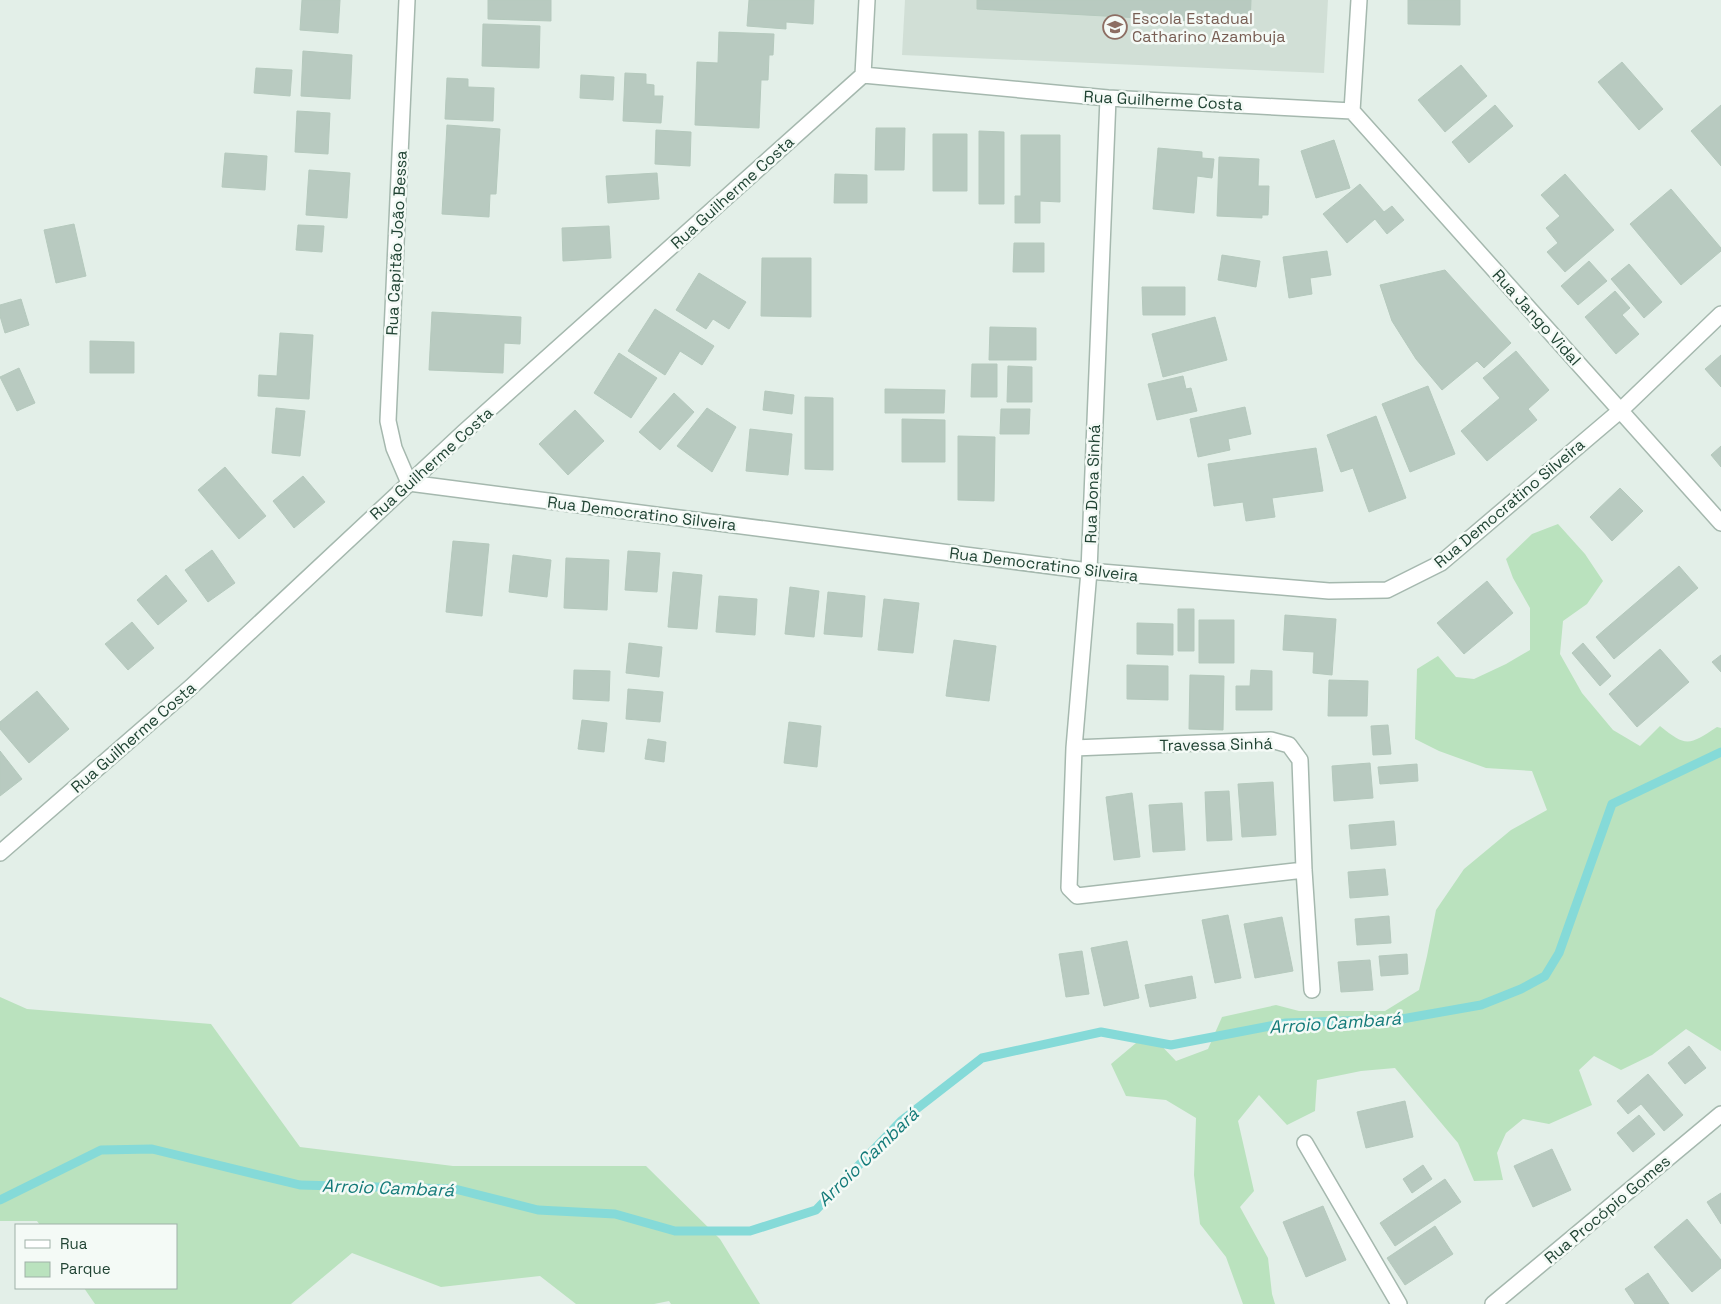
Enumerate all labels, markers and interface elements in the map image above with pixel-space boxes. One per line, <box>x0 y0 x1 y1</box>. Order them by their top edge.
place label: Escola Estadual Catharino Azambuja <box>1132 8 1285 47</box>
school or university icon: Escola Estadual Catharino Azambuja <box>1102 14 1128 40</box>
street label: Rua Guilherme Costa <box>1083 86 1243 115</box>
street label: Rua Guilherme Costa <box>666 131 798 253</box>
street label: Rua Capitão João Bessa <box>381 150 412 336</box>
street label: Rua Jango Vidal <box>1488 265 1585 370</box>
street label: Rua Guilherme Costa <box>365 402 497 524</box>
street label: Rua Dona Sinhá <box>1080 424 1105 544</box>
street label: Rua Democratino Silveira <box>1430 434 1589 573</box>
street label: Rua Democratino Silveira <box>546 491 738 536</box>
street label: Rua Democratino Silveira <box>948 542 1140 587</box>
street label: Rua Guilherme Costa <box>66 677 200 797</box>
street label: Travessa Sinhá <box>1159 733 1273 756</box>
water label: Arroio Cambará <box>1268 1006 1402 1039</box>
water label: Arroio Cambará <box>812 1102 924 1211</box>
street label: Rua Procópio Gomes <box>1540 1150 1675 1268</box>
water label: Arroio Cambará <box>322 1174 455 1201</box>
legend <box>15 1224 178 1289</box>
text: Rua <box>60 1234 88 1253</box>
text: Parque <box>60 1259 111 1278</box>

